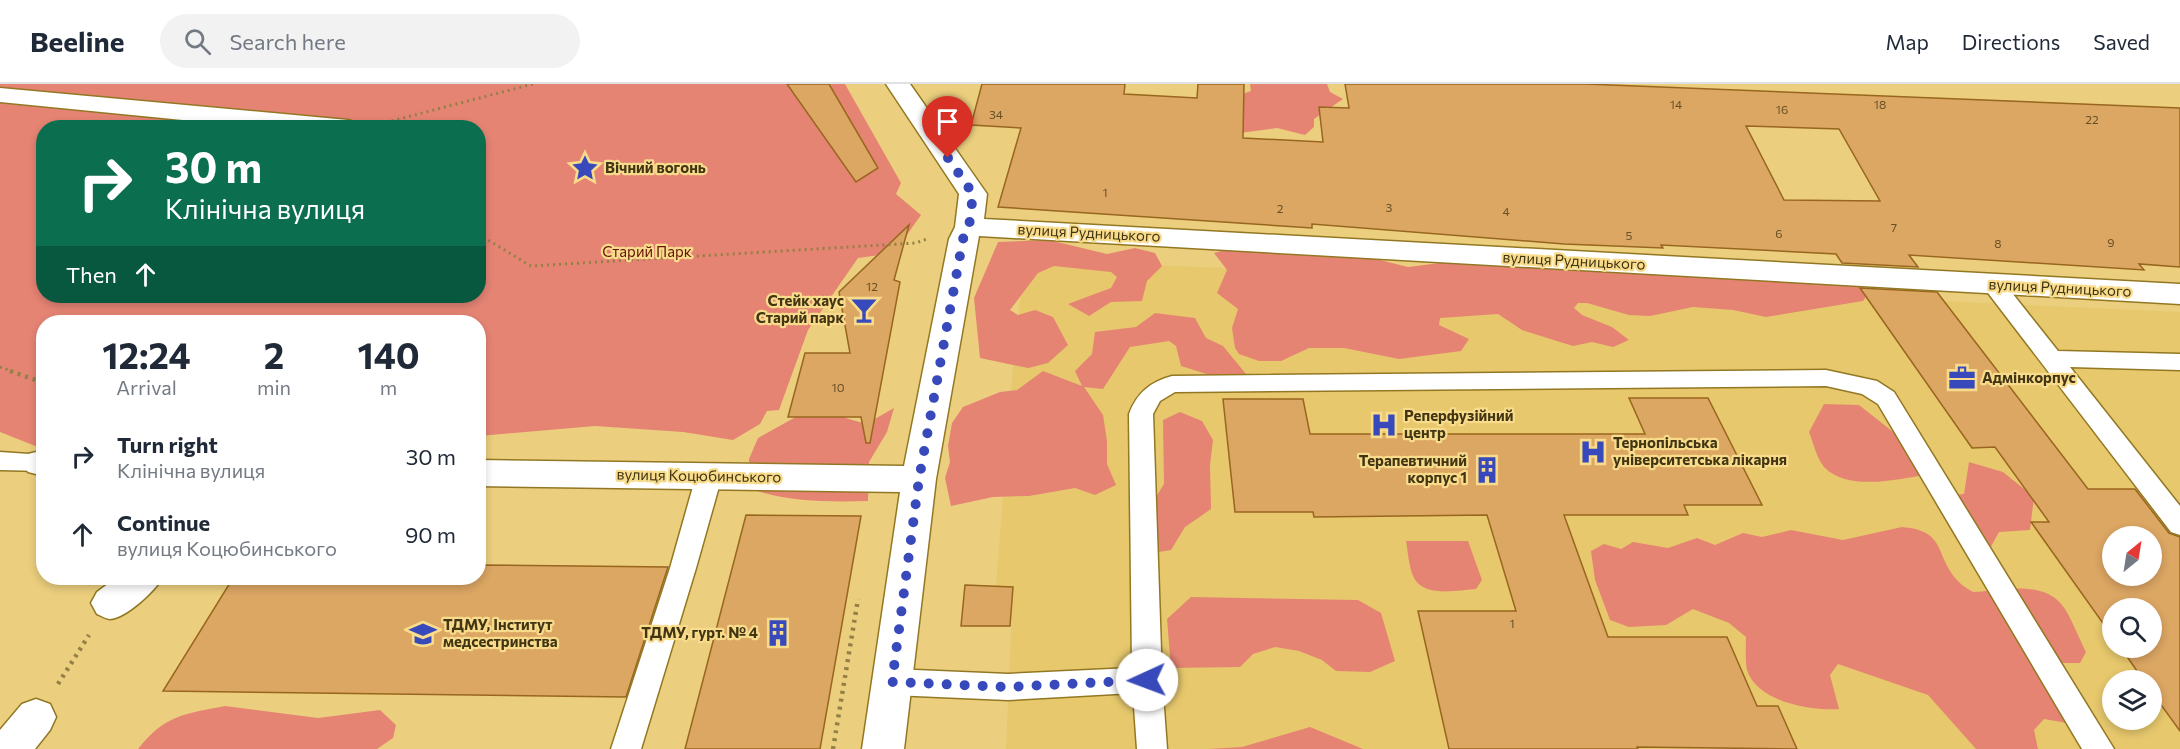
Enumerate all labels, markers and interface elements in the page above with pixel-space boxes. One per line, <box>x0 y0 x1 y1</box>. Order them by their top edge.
search box <box>160 14 580 68</box>
text: Beeline <box>30 24 124 58</box>
icon: search <box>181 25 214 58</box>
text: Search here <box>229 28 346 55</box>
text: Map <box>1886 29 1929 54</box>
text: Directions <box>1962 29 2060 54</box>
text: Saved <box>2093 29 2150 54</box>
pin <box>922 96 973 158</box>
house number: 14 <box>1670 97 1682 111</box>
house number: 18 <box>1874 97 1886 111</box>
house number: 16 <box>1776 102 1788 116</box>
icon: arrive <box>931 105 964 138</box>
house number: 34 <box>989 107 1003 121</box>
house number: 22 <box>2085 112 2099 126</box>
text: 30 m <box>165 140 262 192</box>
icon: right <box>66 144 144 222</box>
place icon: Вічний вогонь <box>570 153 600 183</box>
place label: Вічний вогонь <box>605 158 706 176</box>
house number: 1 <box>1102 185 1108 199</box>
text: Клінічна вулиця <box>165 192 365 225</box>
house number: 3 <box>1386 200 1393 214</box>
house number: 2 <box>1277 201 1284 215</box>
house number: 4 <box>1502 204 1510 218</box>
street label: вулиця Рудницького <box>1017 219 1161 245</box>
house number: 7 <box>1891 220 1897 234</box>
house number: 6 <box>1775 226 1783 240</box>
house number: 5 <box>1626 228 1633 242</box>
house number: 9 <box>2107 235 2115 249</box>
house number: 8 <box>1994 236 2002 250</box>
park label: Старий Парк <box>602 242 692 260</box>
street label: вулиця Рудницького <box>1502 247 1646 273</box>
icon: ahead <box>129 258 162 291</box>
text: Then <box>66 261 117 288</box>
street label: вулиця Рудницького <box>1988 274 2132 300</box>
house number: 12 <box>866 279 878 293</box>
place label: Стейк хаус Старий парк <box>756 291 844 326</box>
bar icon: Стейк хаус Старий парк <box>849 295 879 325</box>
text: 12:24 <box>102 332 191 376</box>
text: 2 <box>264 332 284 376</box>
text: 140 <box>357 332 420 376</box>
office icon: Адмінкорпус <box>1947 363 1977 393</box>
place label: Адмінкорпус <box>1982 368 2076 386</box>
text: Arrival <box>116 375 177 399</box>
text: min <box>257 375 291 399</box>
text: m <box>380 375 397 399</box>
house number: 10 <box>832 380 845 394</box>
place label: Реперфузійний центр <box>1404 406 1513 441</box>
hospital icon: Реперфузійний центр <box>1369 410 1399 440</box>
text: Turn right <box>117 431 218 458</box>
place label: Тернопільська університетська лікарня <box>1613 433 1787 468</box>
hospital icon: Тернопільська університетська лікарня <box>1578 437 1608 467</box>
icon: right <box>66 440 99 473</box>
text: 30 m <box>406 443 456 470</box>
place label: Терапевтичний корпус 1 <box>1359 451 1467 486</box>
building icon: Терапевтичний корпус 1 <box>1472 455 1502 485</box>
text: Клінічна вулиця <box>117 458 265 482</box>
street label: вулиця Коцюбинського <box>616 465 782 485</box>
text: Continue <box>117 509 210 536</box>
icon: ahead <box>66 518 99 551</box>
text: 90 m <box>405 521 456 548</box>
north arrow <box>2102 526 2162 586</box>
map controls <box>2102 526 2162 730</box>
text: вулиця Коцюбинського <box>117 536 337 560</box>
button: search <box>2102 598 2162 658</box>
place label: ТДМУ, Iнститут медсестринства <box>443 615 558 650</box>
house number: 1 <box>1509 616 1515 630</box>
building icon: ТДМУ, гурт. № 4 <box>763 618 793 648</box>
school or university icon: ТДМУ, Iнститут медсестринства <box>408 619 438 649</box>
place label: ТДМУ, гурт. № 4 <box>641 623 758 641</box>
position arrow <box>1115 648 1179 712</box>
button: layers <box>2102 670 2162 730</box>

